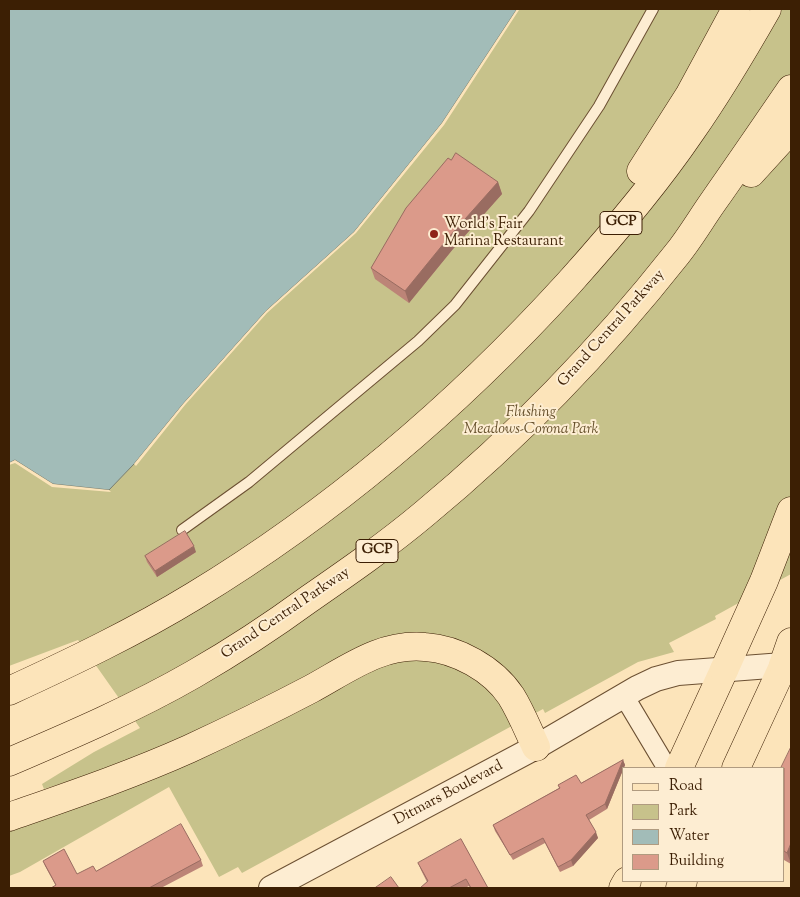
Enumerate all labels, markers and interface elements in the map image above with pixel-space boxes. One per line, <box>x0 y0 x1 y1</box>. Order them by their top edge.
road number: GCP <box>600 212 642 234</box>
place label: World's Fair Marina Restaurant <box>444 216 563 251</box>
marker: World's Fair Marina Restaurant <box>428 228 440 240</box>
street label: Grand Central Parkway <box>555 267 669 391</box>
park label: Flushing Meadows-Corona Park <box>464 404 598 439</box>
road number: GCP <box>356 540 398 562</box>
street label: Grand Central Parkway <box>218 564 354 664</box>
street label: Ditmars Boulevard <box>391 758 507 830</box>
legend <box>622 767 785 882</box>
text: Road <box>669 776 703 797</box>
text: Park <box>669 801 698 822</box>
text: Water <box>669 826 709 847</box>
text: Building <box>669 851 724 872</box>

